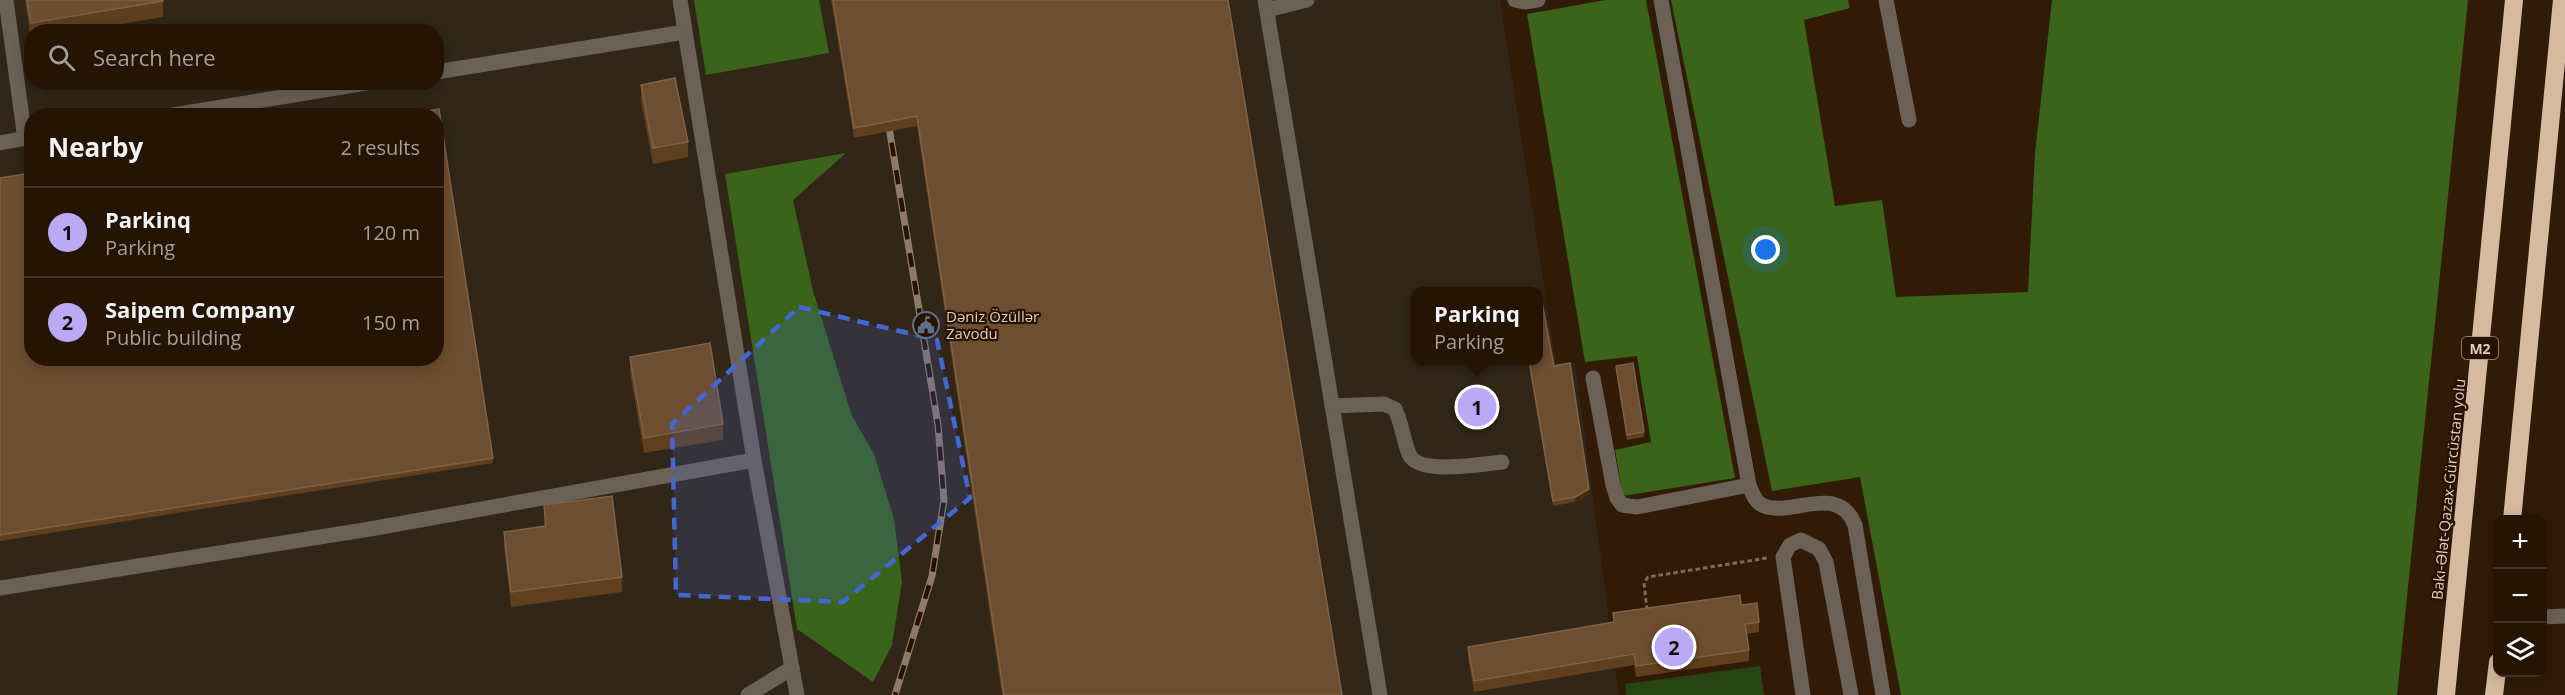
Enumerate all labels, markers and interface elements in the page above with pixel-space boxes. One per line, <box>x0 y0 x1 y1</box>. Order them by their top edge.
search box <box>24 24 444 90</box>
icon: search <box>45 41 78 74</box>
text: Search here <box>93 42 216 72</box>
text: Nearby <box>48 129 143 165</box>
text: 2 results <box>340 134 420 161</box>
text: Parkinq <box>105 204 191 234</box>
text: 1 <box>62 219 73 246</box>
text: 120 m <box>362 219 420 246</box>
text: Parking <box>105 234 175 261</box>
your location <box>1751 235 1780 264</box>
popup <box>1411 287 1543 365</box>
text: Saipem Company <box>105 294 295 324</box>
text: Parkinq <box>1434 298 1520 328</box>
place label: Dəniz Özüllər Zavodu <box>946 306 1039 343</box>
text: 2 <box>62 309 73 336</box>
text: 150 m <box>362 309 420 336</box>
public building icon: Dəniz Özüllər Zavodu <box>911 310 941 340</box>
text: Public building <box>105 324 241 351</box>
text: Parking <box>1434 328 1504 355</box>
road number: M2 <box>2462 337 2498 359</box>
street label: Bakı-Ələt-Qazax-Gürcüstan yolu <box>2426 377 2470 601</box>
pin: 1 <box>1458 384 1496 430</box>
map controls <box>2493 515 2547 677</box>
button: + <box>2493 515 2547 569</box>
button: − <box>2493 569 2547 623</box>
button: layers <box>2493 623 2547 677</box>
pin: 2 <box>1654 624 1694 670</box>

